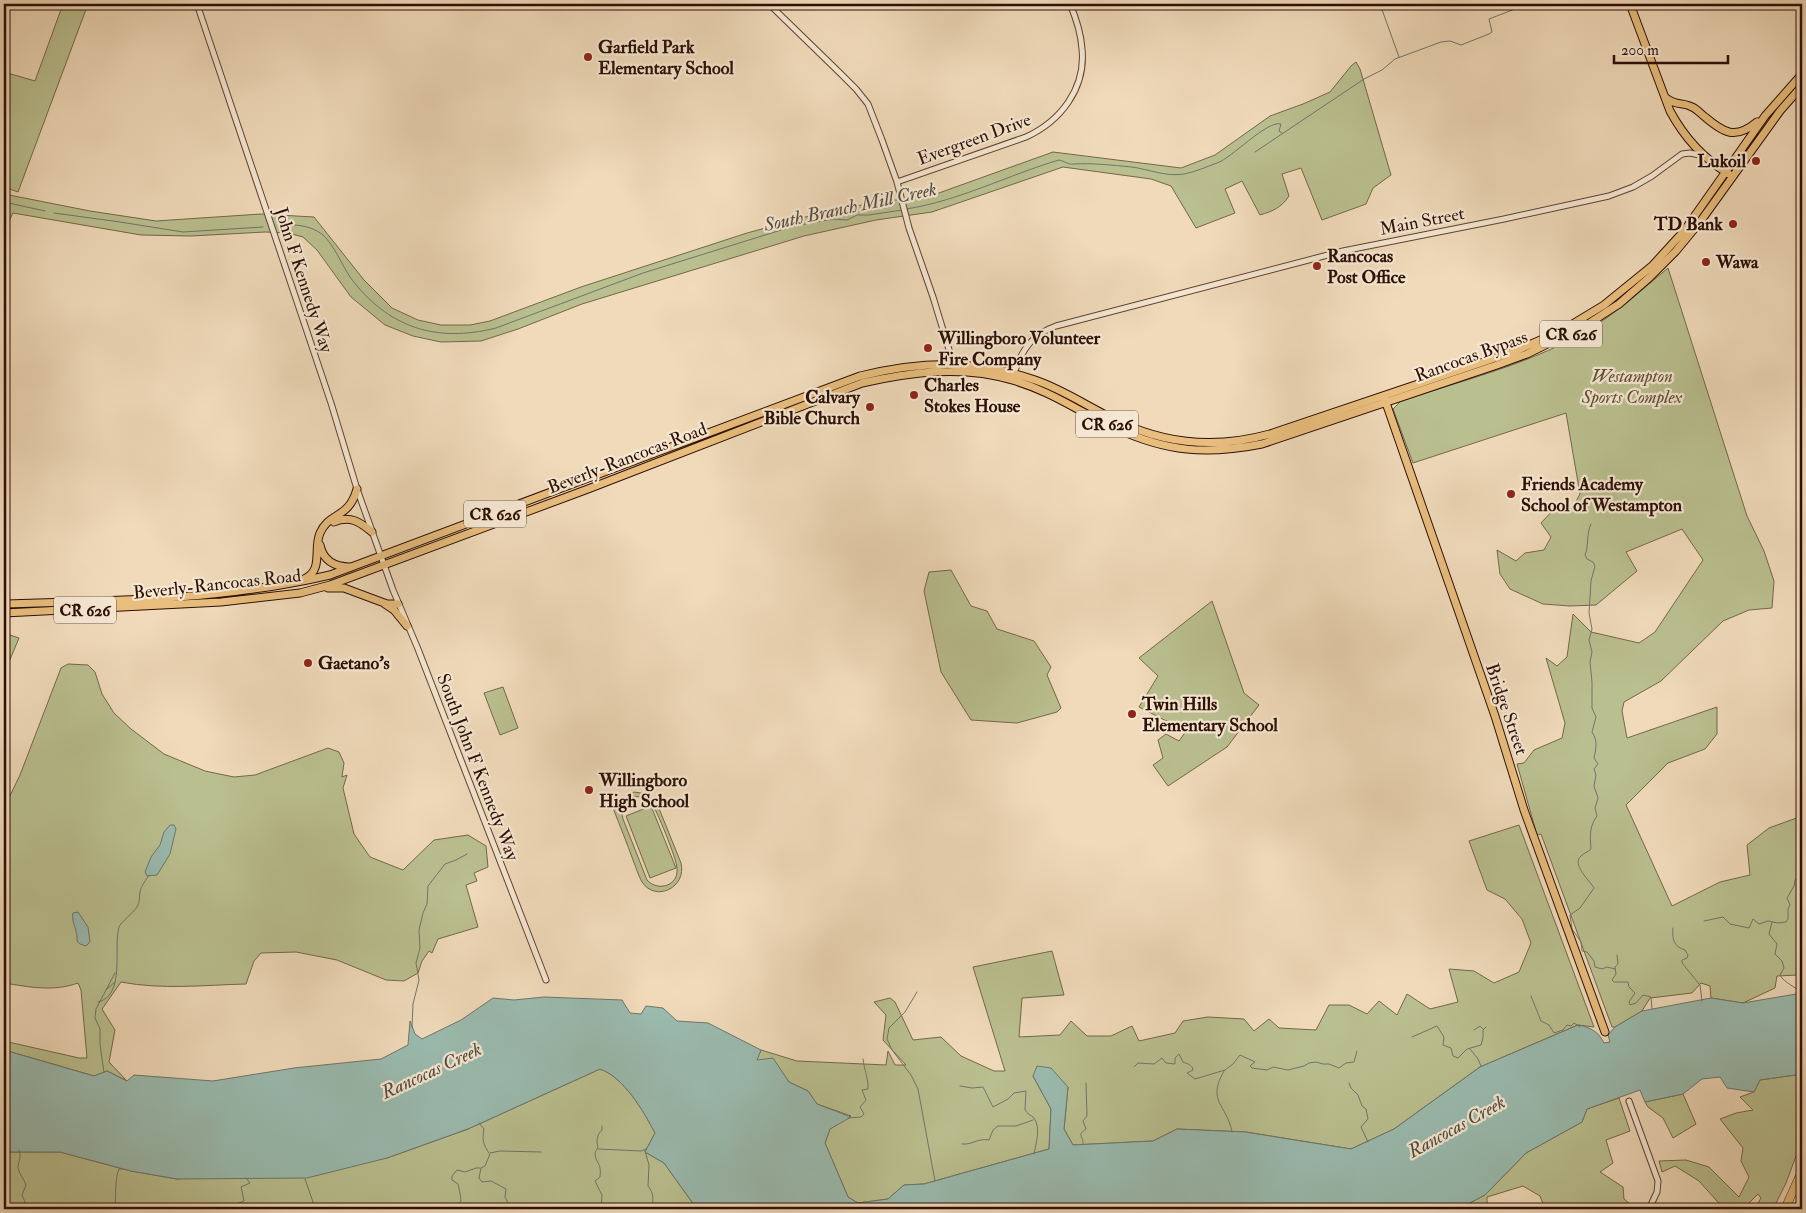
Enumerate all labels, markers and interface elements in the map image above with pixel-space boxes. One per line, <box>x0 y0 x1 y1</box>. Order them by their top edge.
scale bar <box>1614 32 1727 64</box>
place label: Garfield Park Elementary School <box>598 36 734 80</box>
text: 200 m <box>1621 41 1659 60</box>
marker: Garfield Park Elementary School <box>582 51 594 63</box>
street label: Evergreen Drive <box>914 108 1035 171</box>
place label: Lukoil <box>1697 150 1746 173</box>
marker: Lukoil <box>1750 155 1762 167</box>
water label: South Branch Mill Creek <box>761 177 939 237</box>
street label: Main Street <box>1378 202 1467 241</box>
street label: John F Kennedy Way <box>269 204 338 357</box>
place label: TD Bank <box>1653 213 1723 236</box>
marker: TD Bank <box>1727 218 1739 230</box>
place label: Rancocas Post Office <box>1327 245 1406 289</box>
place label: Wawa <box>1715 251 1759 274</box>
marker: Wawa <box>1700 256 1712 268</box>
marker: Rancocas Post Office <box>1311 260 1323 272</box>
road number: CR 626 <box>1540 320 1602 348</box>
street label: Rancocas Bypass <box>1412 325 1531 388</box>
place label: Willingboro Volunteer Fire Company <box>937 327 1101 371</box>
marker: Willingboro Volunteer Fire Company <box>922 342 934 354</box>
park label: Westampton Sports Complex <box>1581 365 1683 409</box>
place label: Charles Stokes House <box>924 374 1021 418</box>
place label: Calvary Bible Church <box>764 386 861 430</box>
marker: Charles Stokes House <box>908 389 920 401</box>
marker: Calvary Bible Church <box>864 401 876 413</box>
road number: CR 626 <box>1076 410 1138 438</box>
street label: Beverly-Rancocas Road <box>544 417 710 499</box>
place label: Friends Academy School of Westampton <box>1521 473 1683 517</box>
marker: Friends Academy School of Westampton <box>1505 488 1517 500</box>
road number: CR 626 <box>464 500 526 528</box>
street label: Beverly-Rancocas Road <box>132 564 302 605</box>
road number: CR 626 <box>54 596 116 624</box>
place label: Gaetano's <box>318 652 390 675</box>
marker: Gaetano's <box>302 657 314 669</box>
street label: Bridge Street <box>1480 660 1533 758</box>
street label: South John F Kennedy Way <box>431 670 524 865</box>
place label: Twin Hills Elementary School <box>1141 693 1278 737</box>
marker: Twin Hills Elementary School <box>1126 708 1138 720</box>
place label: Willingboro High School <box>598 769 690 813</box>
marker: Willingboro High School <box>583 784 595 796</box>
water label: Rancocas Creek <box>377 1037 486 1105</box>
water label: Rancocas Creek <box>1403 1090 1510 1164</box>

